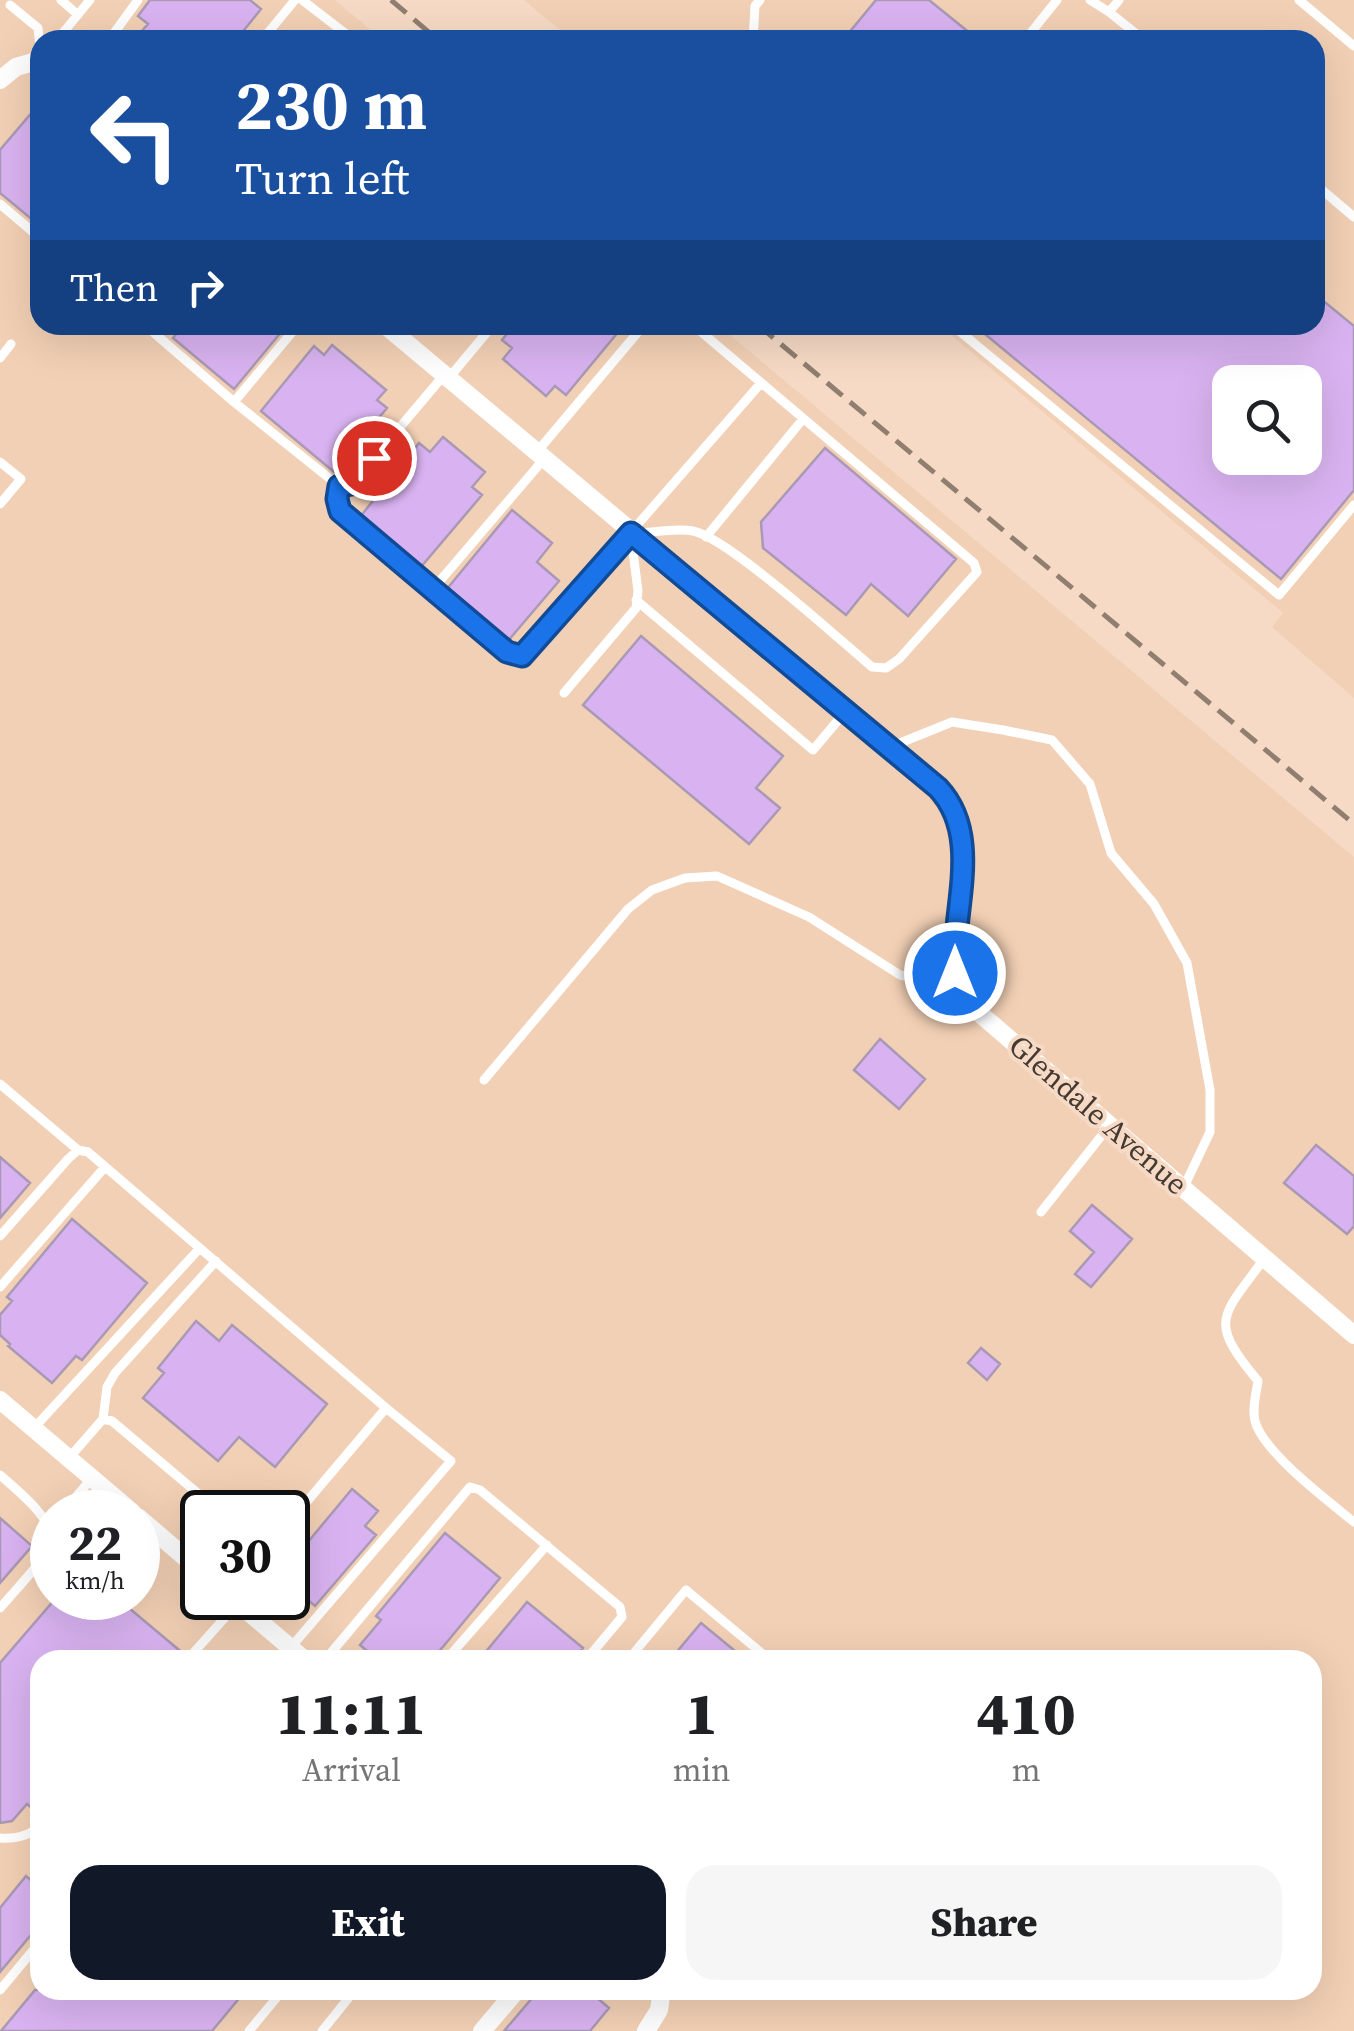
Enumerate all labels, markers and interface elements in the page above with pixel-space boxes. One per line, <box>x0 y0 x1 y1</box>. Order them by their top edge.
text: 230 m <box>235 56 427 152</box>
icon: left <box>70 70 200 200</box>
text: Turn left <box>235 147 409 209</box>
icon: right <box>178 260 233 315</box>
text: Then <box>70 262 158 314</box>
map controls <box>1212 365 1322 475</box>
button: search <box>1212 365 1322 475</box>
pin <box>332 416 417 501</box>
icon: arrive <box>347 431 402 486</box>
position arrow <box>903 921 1007 1025</box>
street label: Glendale Avenue <box>1000 1025 1197 1204</box>
speed limit sign: 30 <box>180 1490 310 1620</box>
text: 22 <box>68 1508 122 1577</box>
text: km/h <box>65 1563 125 1597</box>
text: 11:11 <box>276 1672 426 1754</box>
text: 1 <box>685 1672 718 1754</box>
text: 410 <box>977 1672 1076 1754</box>
text: Arrival <box>302 1748 401 1792</box>
text: min <box>673 1748 730 1792</box>
text: m <box>1012 1748 1041 1792</box>
button: Exit <box>70 1865 666 1980</box>
button: Share <box>686 1865 1282 1980</box>

